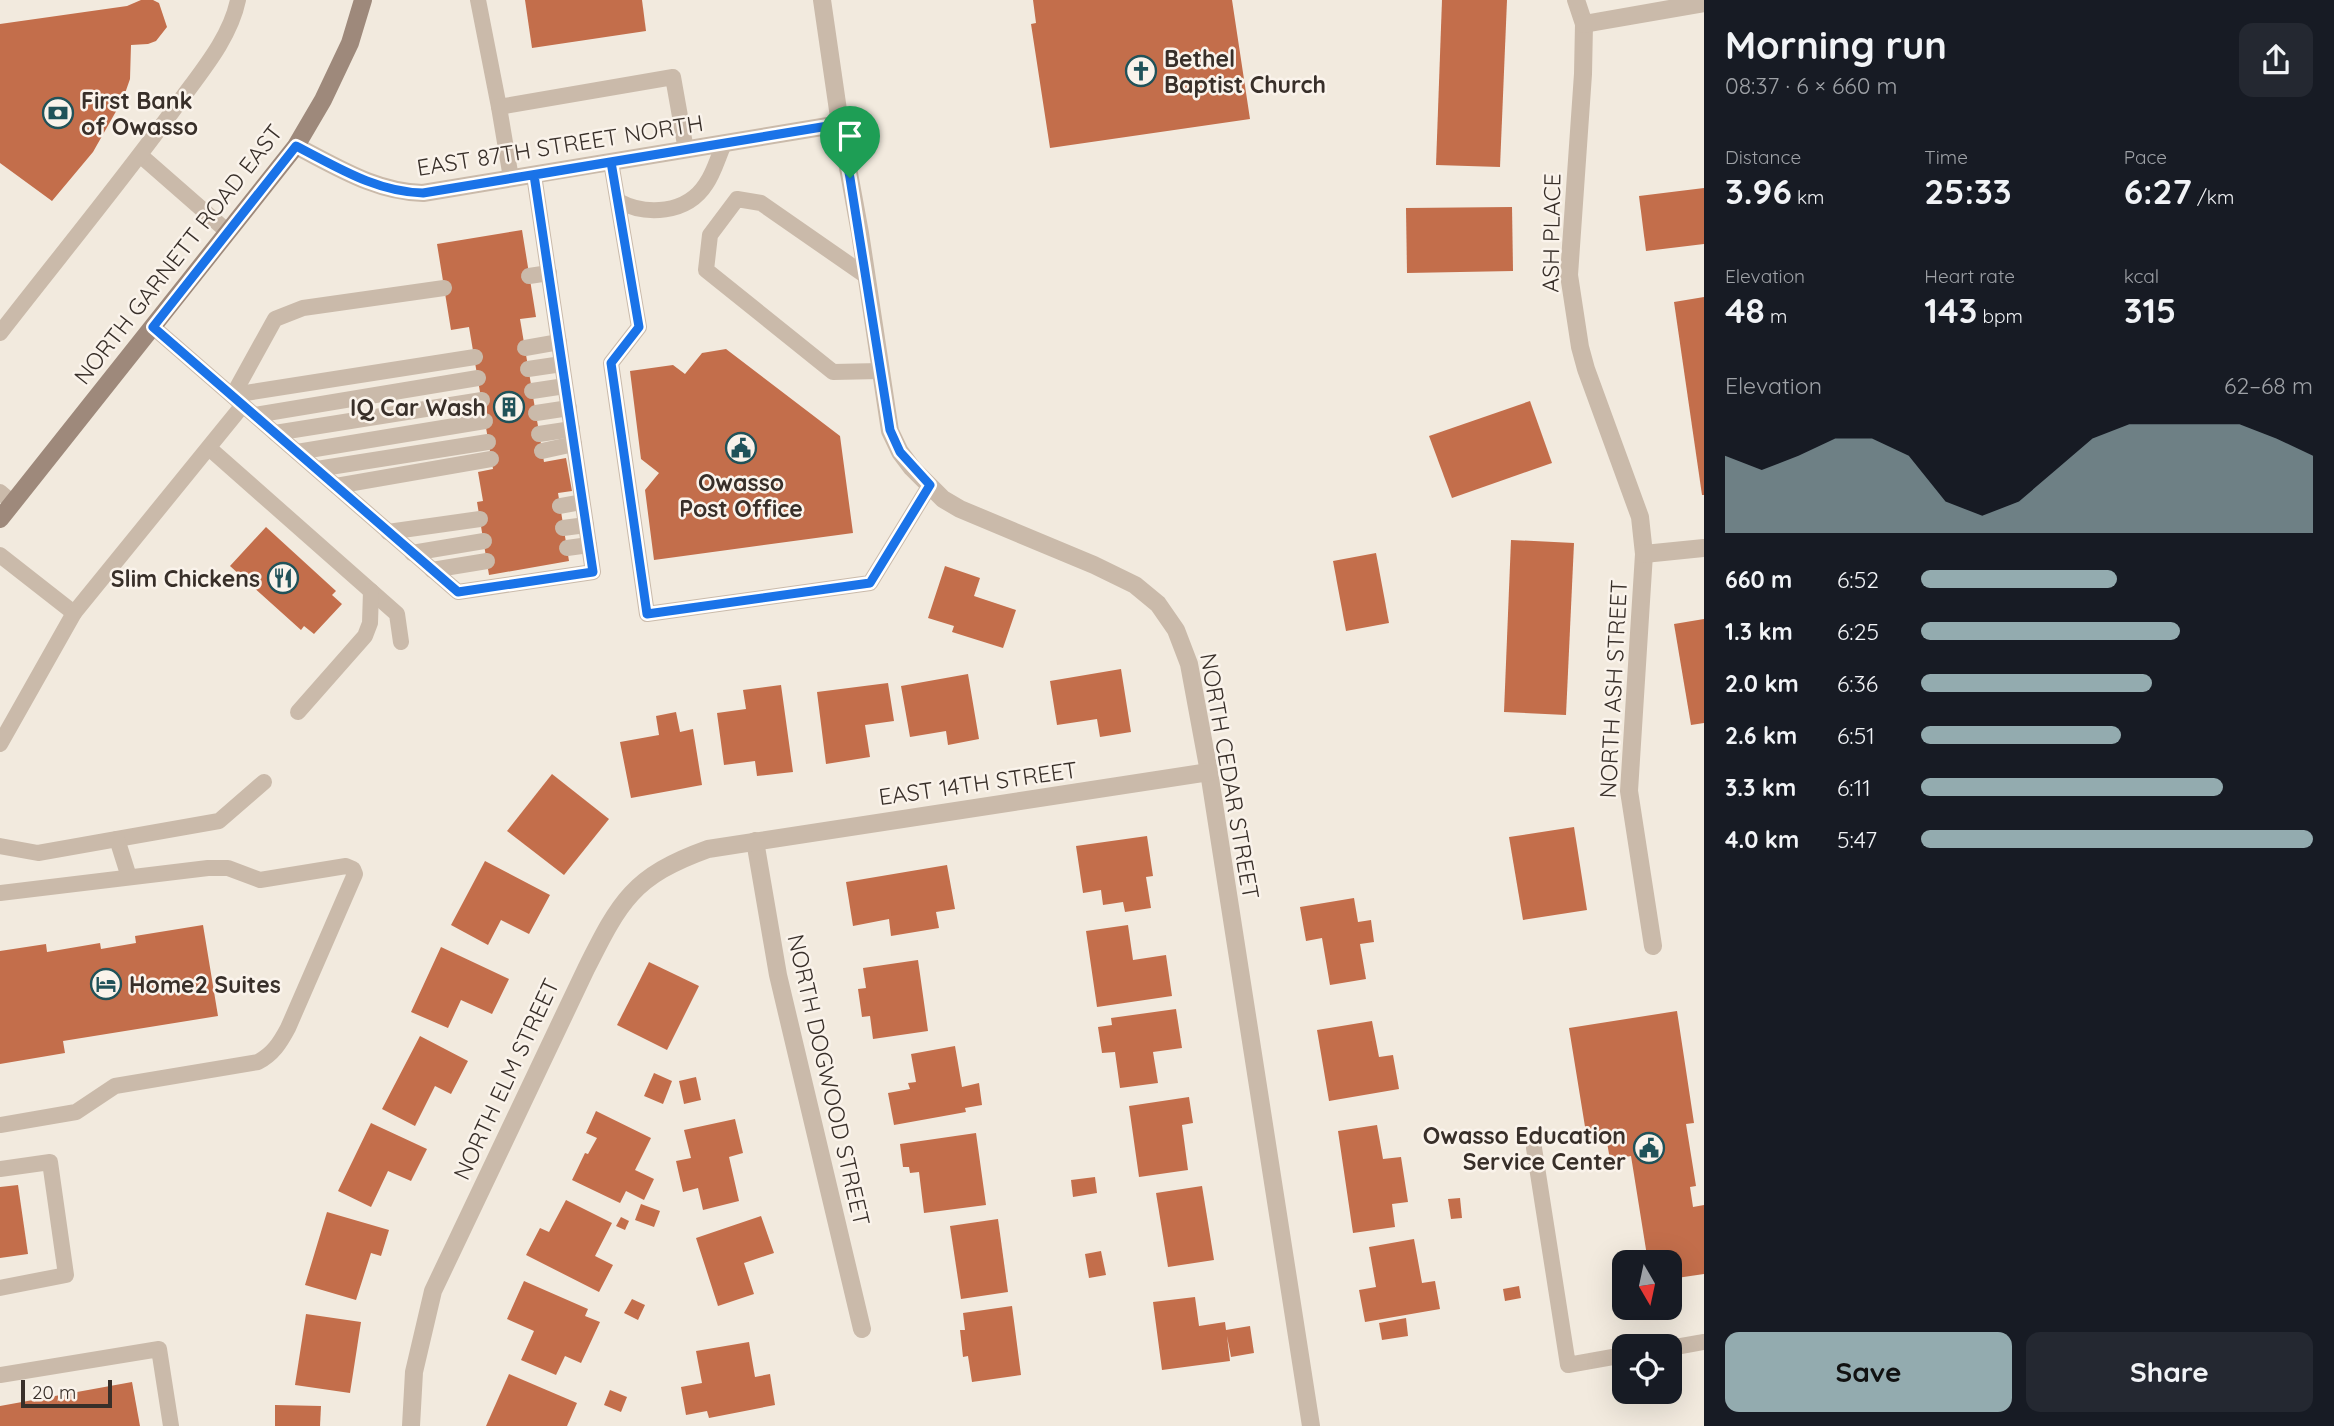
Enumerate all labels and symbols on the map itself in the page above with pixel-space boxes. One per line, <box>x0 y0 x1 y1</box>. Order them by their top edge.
place label: Bethel Baptist Church <box>1164 44 1326 99</box>
church icon: Bethel Baptist Church <box>1124 54 1158 88</box>
place label: First Bank of Owasso <box>81 86 198 141</box>
bank icon: First Bank of Owasso <box>41 96 75 130</box>
pin <box>820 106 880 178</box>
street label: EAST 87TH STREET NORTH <box>415 108 705 182</box>
street label: NORTH GARNETT ROAD EAST <box>67 118 289 390</box>
street label: ASH PLACE <box>1535 173 1567 293</box>
building icon: IQ Car Wash <box>492 390 526 424</box>
place label: IQ Car Wash <box>350 393 486 422</box>
public building icon: Owasso Post Office <box>724 431 758 465</box>
place label: Owasso Post Office <box>679 468 803 523</box>
restaurant icon: Slim Chickens <box>266 561 300 595</box>
place label: Slim Chickens <box>111 564 260 593</box>
street label: NORTH ASH STREET <box>1593 579 1633 799</box>
street label: NORTH CEDAR STREET <box>1194 651 1266 901</box>
street label: EAST 14TH STREET <box>877 755 1079 811</box>
street label: NORTH DOGWOOD STREET <box>781 931 877 1229</box>
hotel icon: Home2 Suites <box>89 967 123 1001</box>
place label: Home2 Suites <box>129 970 281 999</box>
street label: NORTH ELM STREET <box>447 974 565 1184</box>
place label: Owasso Education Service Center <box>1423 1121 1626 1176</box>
public building icon: Owasso Education Service Center <box>1632 1131 1666 1165</box>
north arrow <box>1612 1250 1682 1320</box>
scale bar <box>21 1377 112 1409</box>

